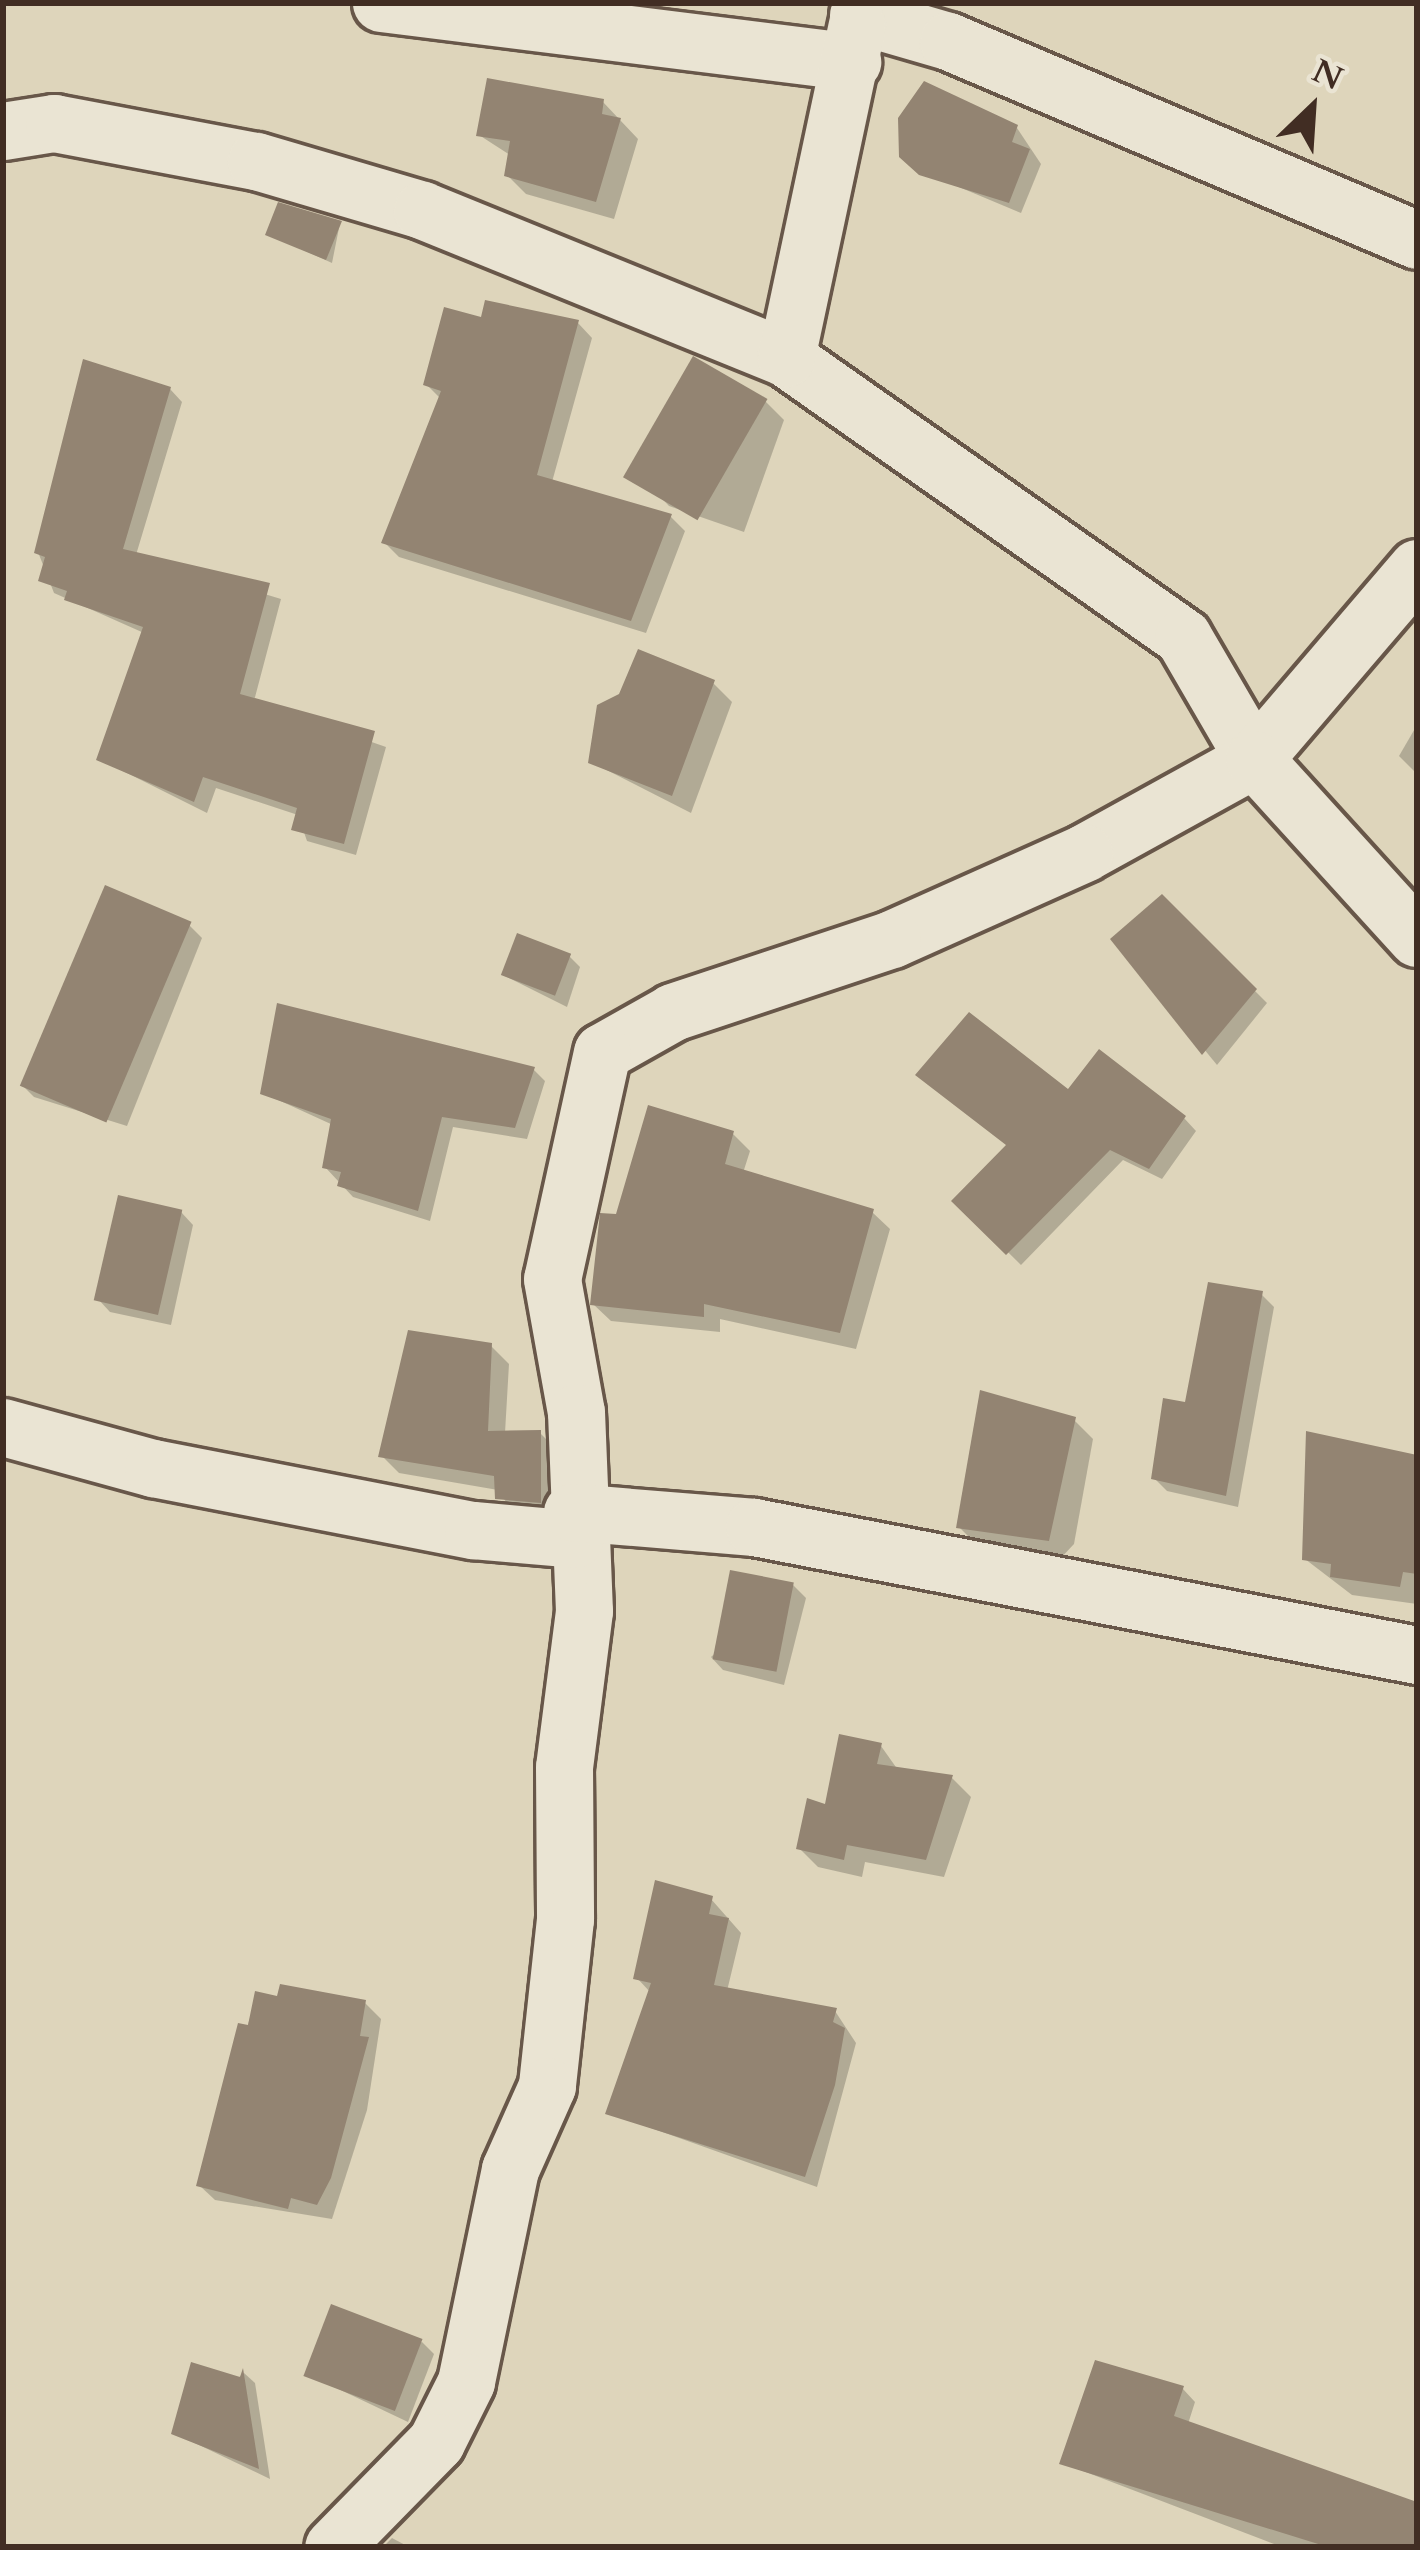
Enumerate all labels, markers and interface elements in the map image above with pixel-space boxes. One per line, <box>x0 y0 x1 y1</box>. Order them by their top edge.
north arrow <box>1252 48 1372 168</box>
text: N <box>1305 48 1350 101</box>

